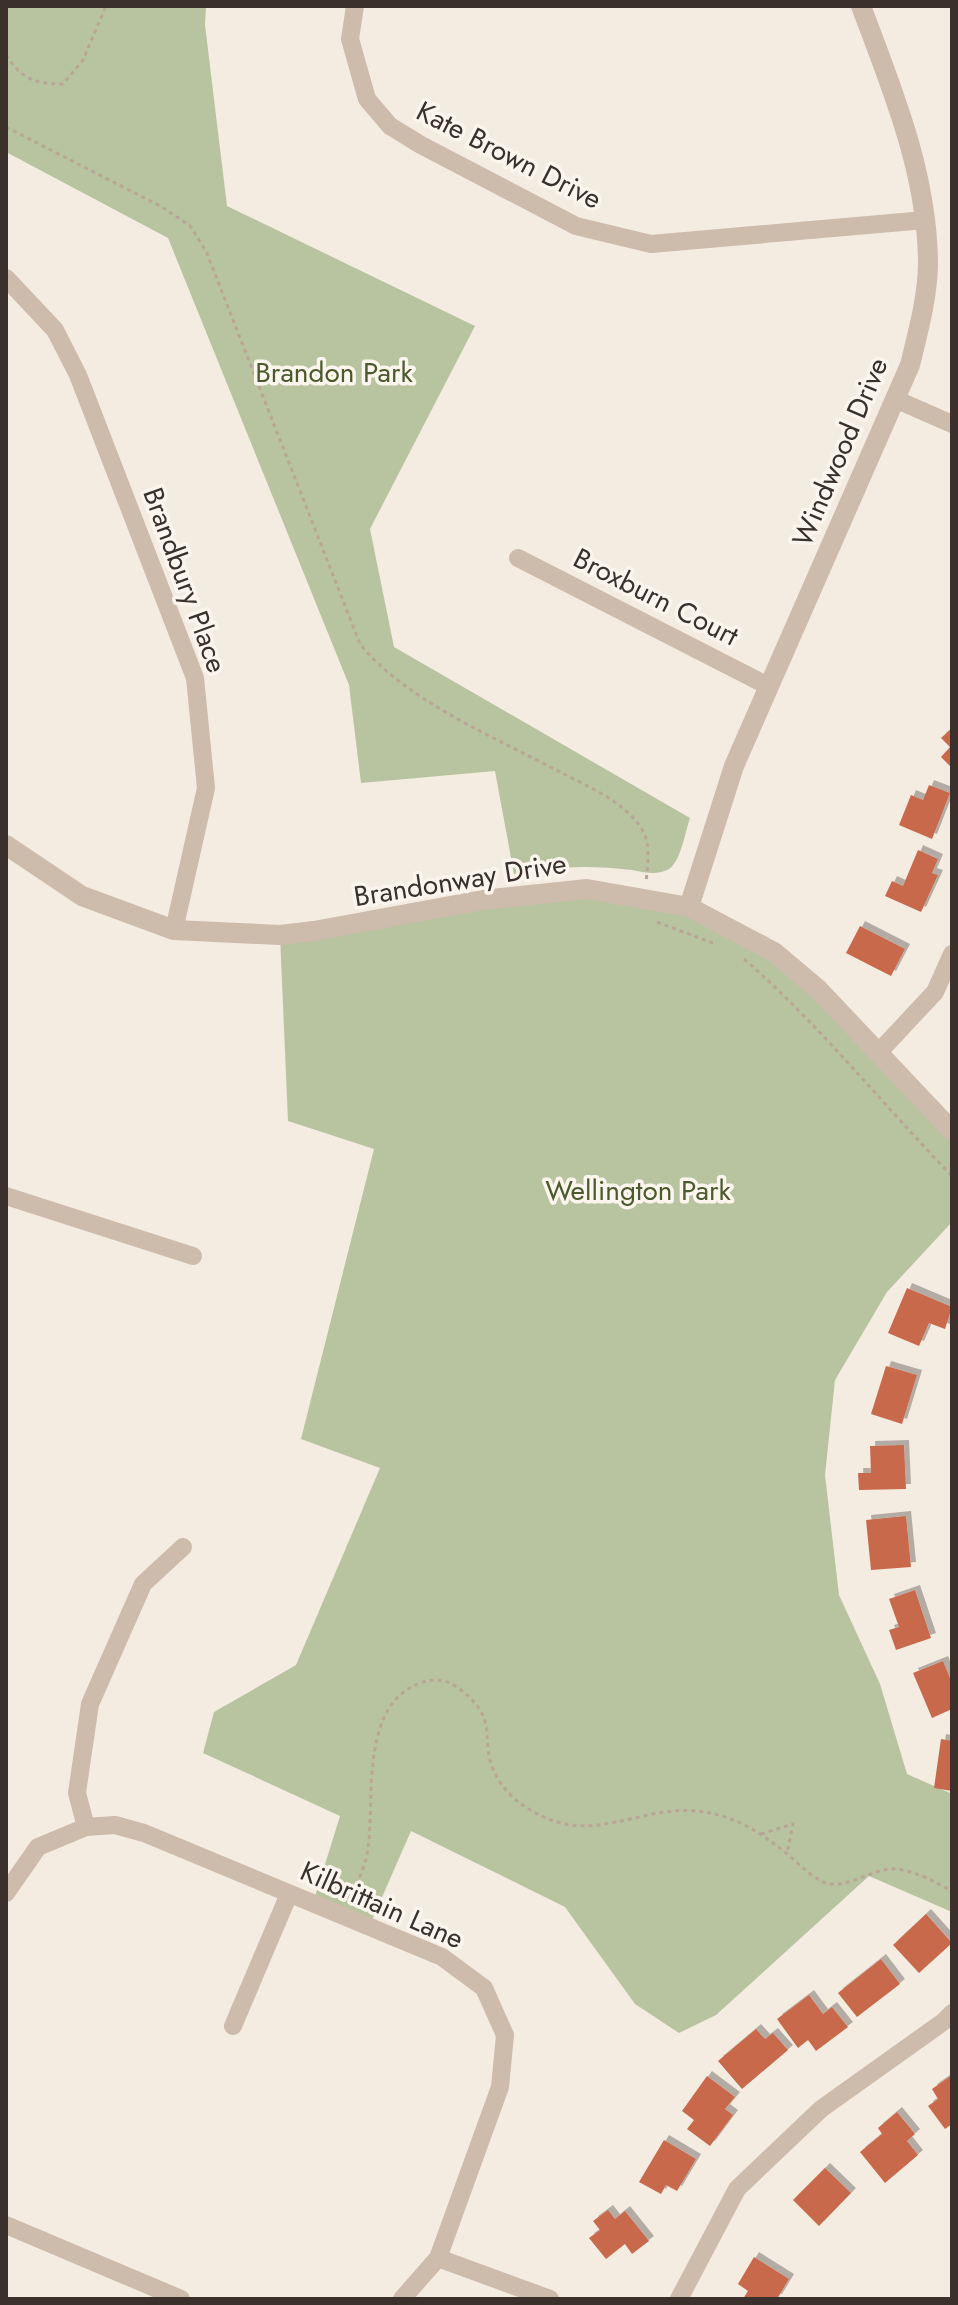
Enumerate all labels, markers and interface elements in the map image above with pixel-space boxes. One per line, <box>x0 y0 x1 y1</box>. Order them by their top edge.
street label: Kate Brown Drive <box>409 91 609 219</box>
street label: Windwood Drive <box>782 351 898 553</box>
park label: Brandon Park <box>255 352 413 393</box>
street label: Brandbury Place <box>133 482 237 678</box>
street label: Broxburn Court <box>566 538 746 656</box>
street label: Brandonway Drive <box>351 843 569 917</box>
park label: Wellington Park <box>545 1170 732 1211</box>
street label: Kilbrittain Lane <box>294 1851 470 1959</box>

